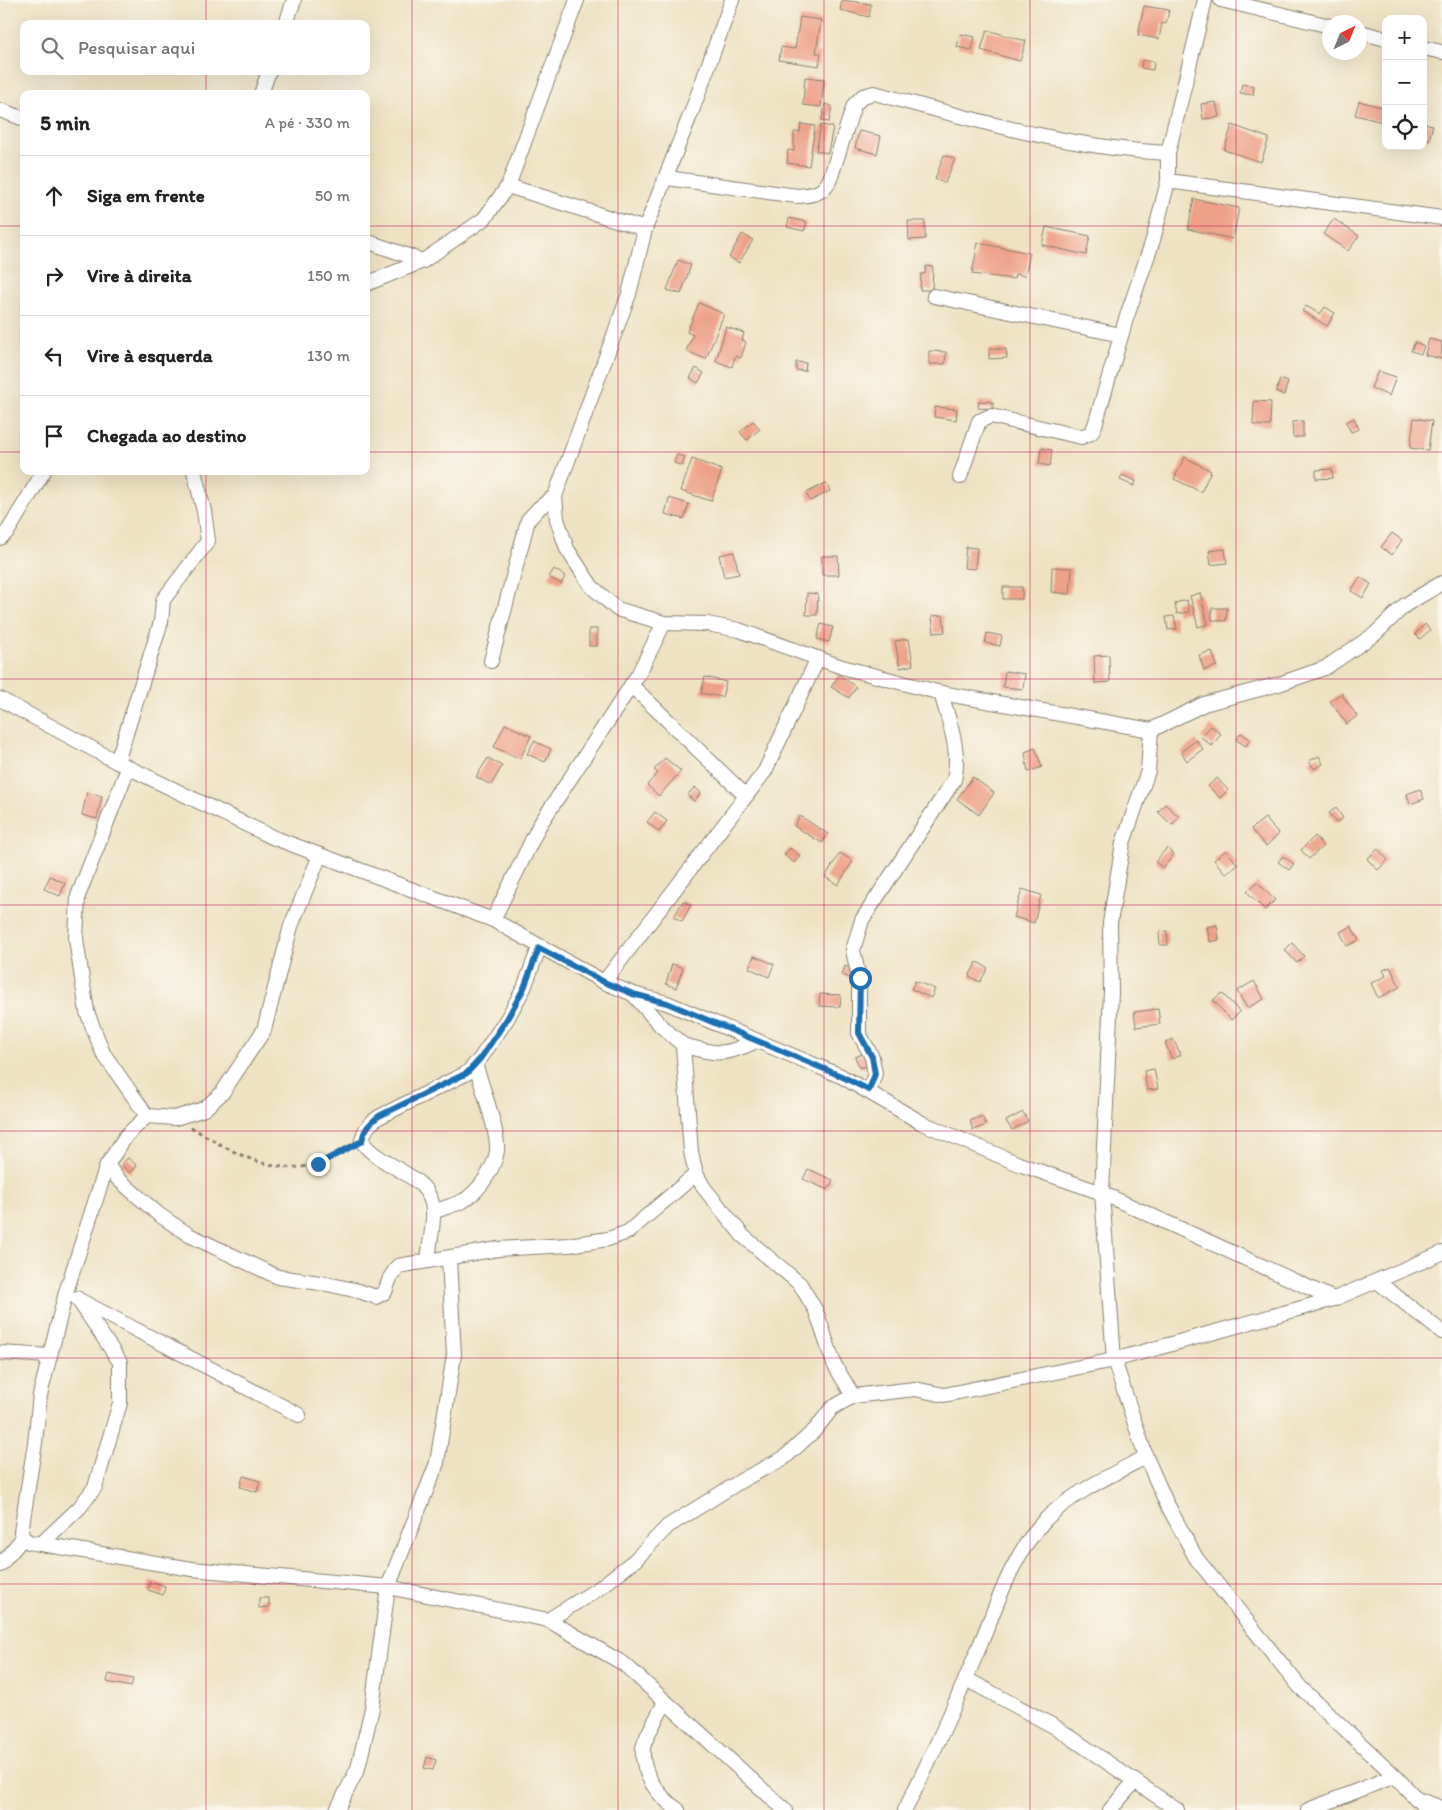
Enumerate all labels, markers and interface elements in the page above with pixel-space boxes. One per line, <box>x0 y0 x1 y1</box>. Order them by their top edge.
north arrow <box>1322 15 1367 60</box>
map controls <box>1382 15 1427 150</box>
button: + <box>1382 15 1427 60</box>
search box <box>20 20 370 75</box>
icon: search <box>38 34 66 62</box>
text: Pesquisar aqui <box>78 36 195 59</box>
button: − <box>1382 60 1427 105</box>
button: locate <box>1382 105 1427 150</box>
text: 5 min <box>40 110 90 135</box>
text: A pé · 330 m <box>265 113 350 132</box>
icon: ahead <box>40 182 68 210</box>
text: Siga em frente <box>87 184 205 207</box>
text: 50 m <box>315 186 350 205</box>
icon: right <box>40 262 68 290</box>
text: Vire à direita <box>87 264 192 287</box>
text: 150 m <box>307 266 350 285</box>
icon: left <box>40 342 68 370</box>
text: Vire à esquerda <box>87 344 213 367</box>
text: 130 m <box>307 346 350 365</box>
icon: arrive <box>40 422 68 450</box>
text: Chegada ao destino <box>87 424 246 447</box>
route start <box>849 967 872 990</box>
route end <box>307 1153 330 1176</box>

